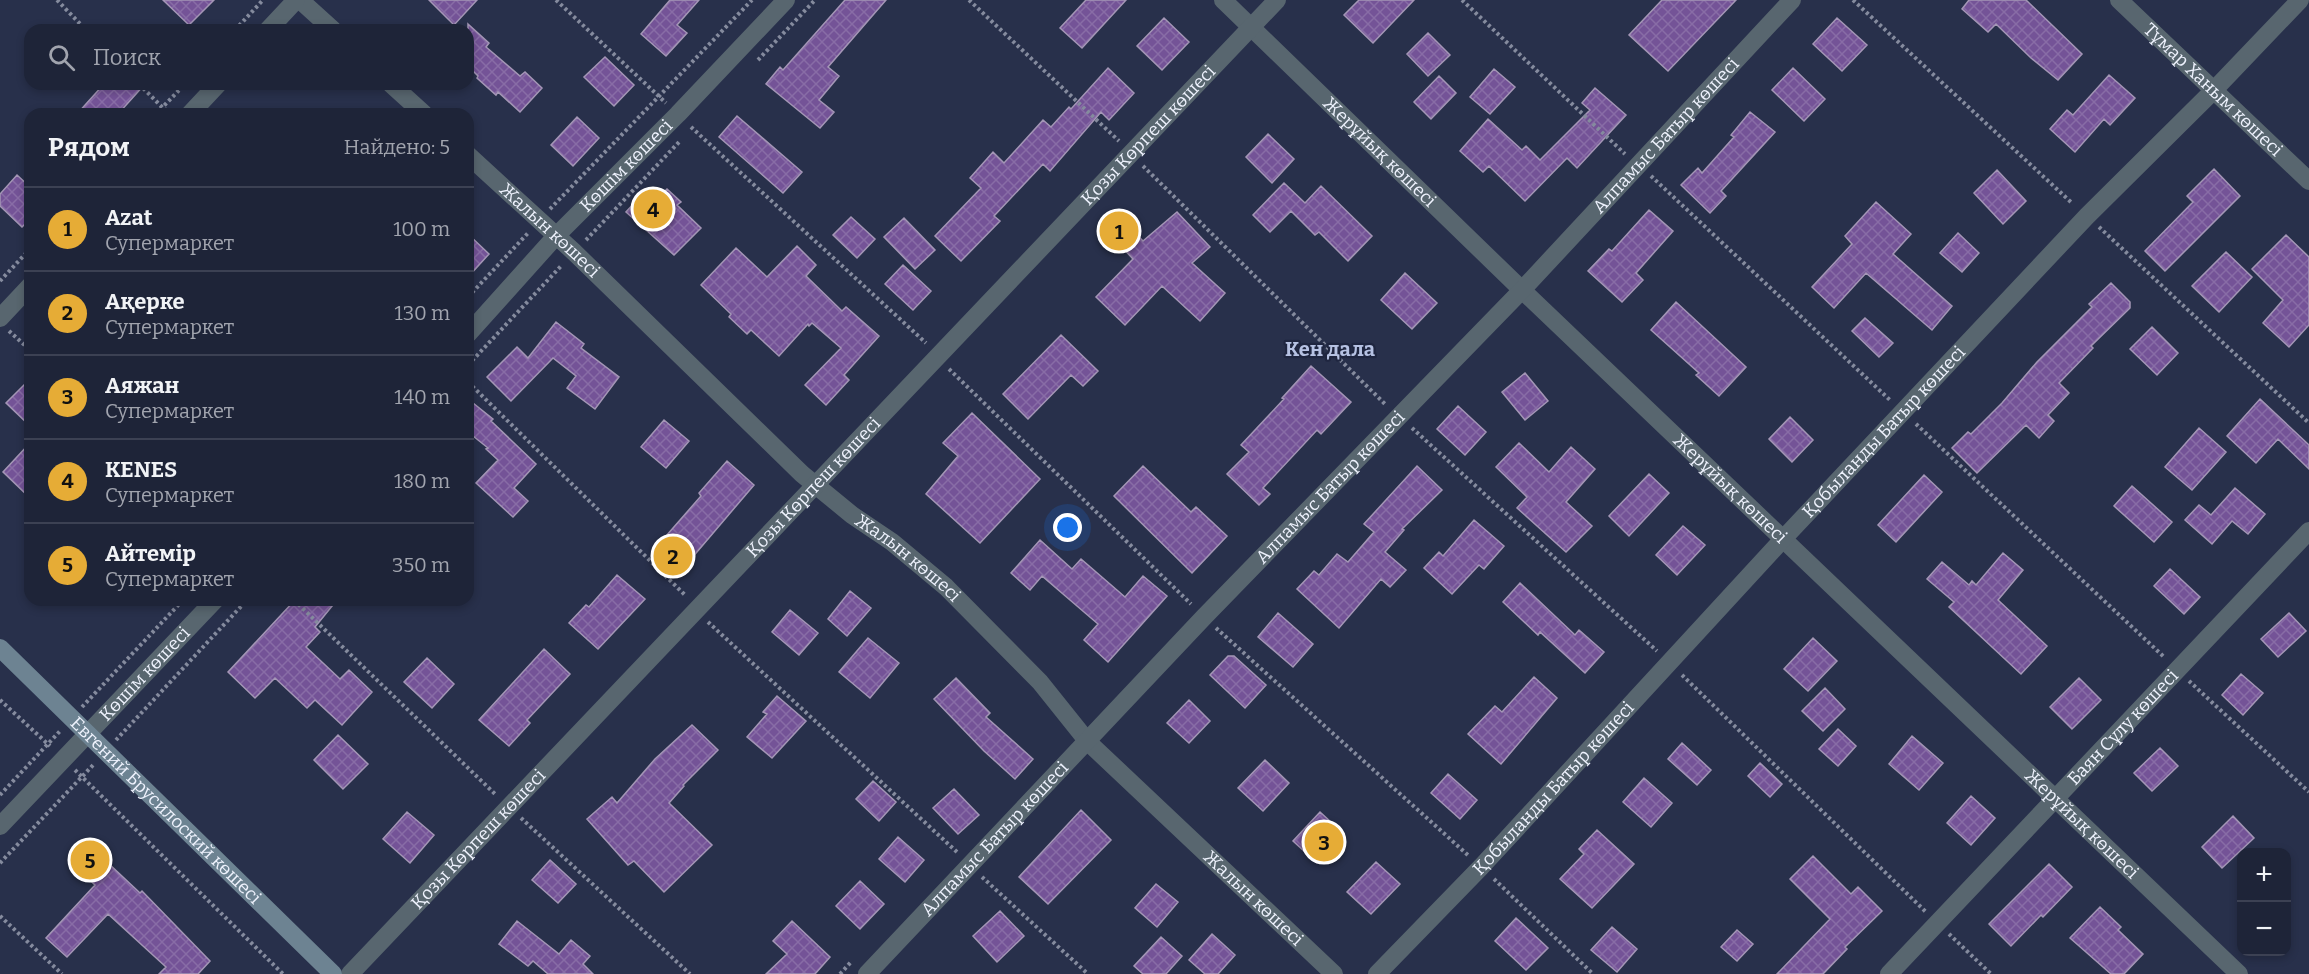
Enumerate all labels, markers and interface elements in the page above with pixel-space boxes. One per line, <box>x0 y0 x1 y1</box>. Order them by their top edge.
street label: Тұмар Ханым көшесі <box>2139 18 2287 161</box>
search box <box>24 24 474 90</box>
icon: search <box>45 41 78 74</box>
text: Поиск <box>93 44 161 71</box>
street label: Алпамыс Батыр көшесі <box>1588 53 1743 218</box>
street label: Қозы Көрпеш көшесі <box>1077 61 1220 210</box>
street label: Жерұйық көшесі <box>1318 92 1441 212</box>
street label: Көшім көшесі <box>575 115 677 217</box>
text: Рядом <box>48 132 130 163</box>
text: Найдено: 5 <box>344 135 450 159</box>
street label: Жалын көшесі <box>495 178 604 282</box>
pin: 4 <box>634 186 672 232</box>
text: Azat <box>105 204 152 231</box>
pin: 1 <box>1100 208 1138 254</box>
text: 1 <box>63 217 72 241</box>
text: 100 m <box>393 217 450 241</box>
text: Супермаркет <box>105 231 234 255</box>
text: Ақерке <box>105 288 185 315</box>
text: 2 <box>62 301 73 325</box>
text: 130 m <box>395 301 450 325</box>
text: Супермаркет <box>105 315 234 339</box>
district label: Кен дала <box>1285 337 1375 361</box>
street label: Қобыланды Батыр көшесі <box>1798 341 1970 523</box>
text: Аяжан <box>105 372 179 399</box>
text: 3 <box>62 385 73 409</box>
text: 140 m <box>394 385 450 409</box>
text: Супермаркет <box>105 399 234 423</box>
street label: Алпамыс Батыр көшесі <box>1251 406 1409 568</box>
street label: Қозы Көрпеш көшесі <box>741 413 885 562</box>
street label: Жерұйық көшесі <box>1668 429 1792 548</box>
text: KENES <box>105 456 177 483</box>
text: 4 <box>61 469 74 493</box>
text: 180 m <box>394 469 450 493</box>
text: Супермаркет <box>105 483 234 507</box>
street label: Жалын көшесі <box>851 509 965 606</box>
your location <box>1053 513 1082 542</box>
pin: 2 <box>654 534 692 578</box>
text: Айтемір <box>105 540 196 567</box>
text: 5 <box>62 553 73 577</box>
text: 350 m <box>392 553 450 577</box>
text: Супермаркет <box>105 567 234 591</box>
street label: Көшім көшесі <box>95 622 195 726</box>
street label: Баян Сұлу көшесі <box>2063 665 2183 790</box>
street label: Қобыланды Батыр көшесі <box>1468 697 1639 880</box>
street label: Евгений Брусилоский көшесі <box>66 712 266 908</box>
street label: Алпамыс Батыр көшесі <box>916 757 1073 921</box>
street label: Жерұйық көшесі <box>2020 764 2143 883</box>
street label: Қозы Көрпеш көшесі <box>406 765 550 914</box>
pin: 3 <box>1304 820 1344 864</box>
pin: 5 <box>70 838 110 882</box>
street label: Жалын көшесі <box>1199 846 1308 950</box>
map controls <box>2237 848 2291 956</box>
button: + <box>2237 848 2291 902</box>
button: − <box>2237 902 2291 956</box>

